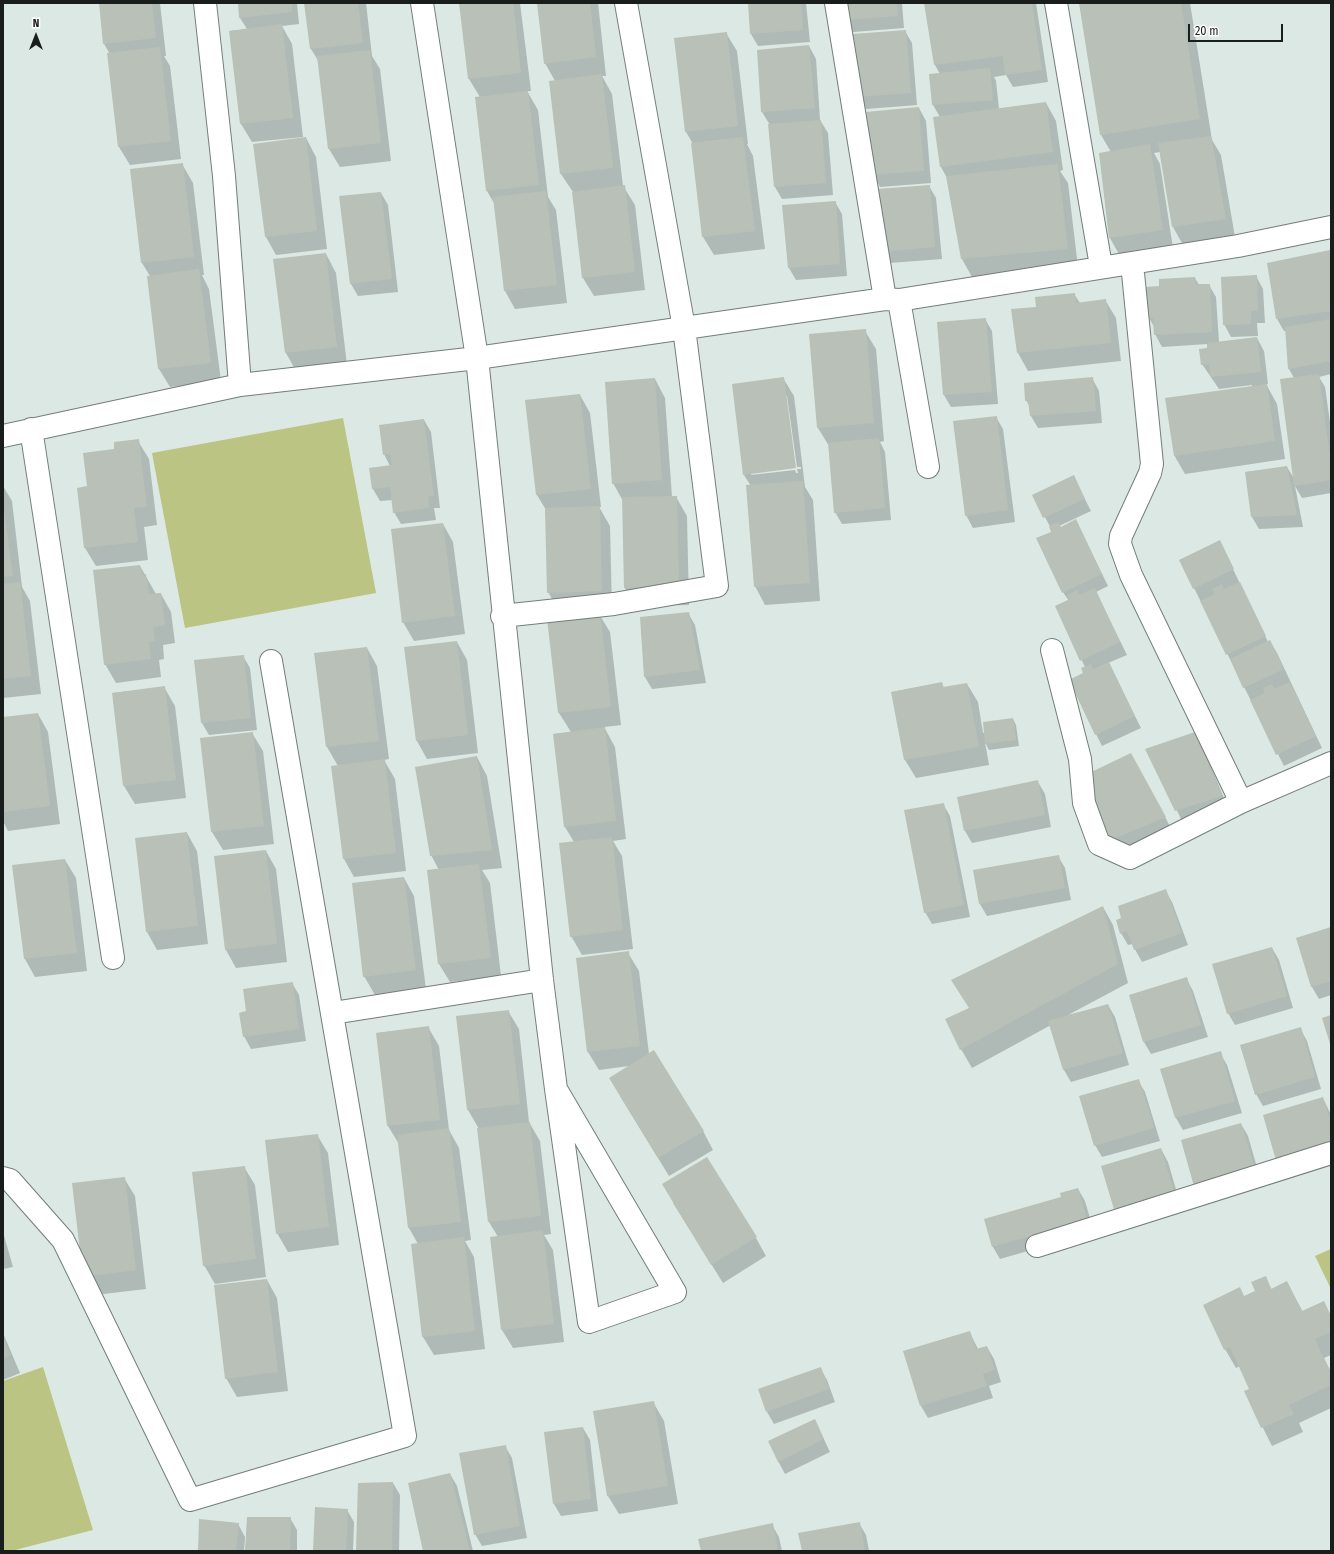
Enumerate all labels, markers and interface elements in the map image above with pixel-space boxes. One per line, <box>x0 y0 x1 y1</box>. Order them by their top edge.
north arrow <box>16 16 56 56</box>
scale bar <box>1190 16 1285 42</box>
text: N <box>33 17 39 30</box>
text: 20 m <box>1195 24 1219 38</box>

